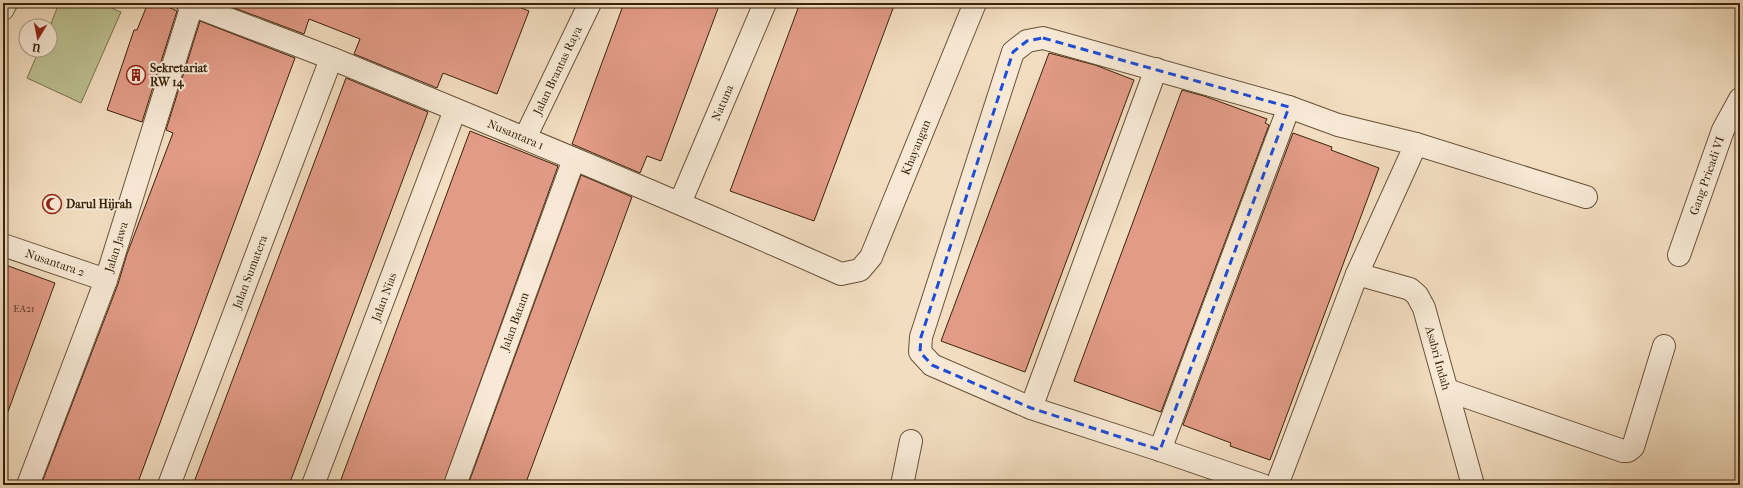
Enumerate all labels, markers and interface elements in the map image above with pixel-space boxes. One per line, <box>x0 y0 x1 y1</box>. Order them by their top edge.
north arrow <box>18 18 58 58</box>
street label: Jalan Brantas Raya <box>530 23 585 118</box>
text: U <box>31 40 43 55</box>
place label: Sekretariat RW 14 <box>150 61 208 90</box>
building icon: Sekretariat RW 14 <box>125 64 147 86</box>
street label: Natuna <box>709 82 737 123</box>
street label: Nusantara 1 <box>485 117 546 152</box>
street label: Khayangan <box>898 118 934 177</box>
street label: Gang Prieadi VI <box>1687 134 1727 217</box>
mosque icon: Darul Hijrah <box>41 193 63 215</box>
place label: Darul Hijrah <box>66 197 132 211</box>
street label: Jalan Jawa <box>102 220 131 275</box>
street label: Jalan Sumatera <box>229 233 271 312</box>
street label: Nusantara 2 <box>24 246 87 279</box>
street label: Jalan Nias <box>368 270 400 324</box>
street label: Jalan Batam <box>497 290 532 354</box>
house number: EA21 <box>13 303 35 315</box>
street label: Asabri Indah <box>1422 324 1453 392</box>

